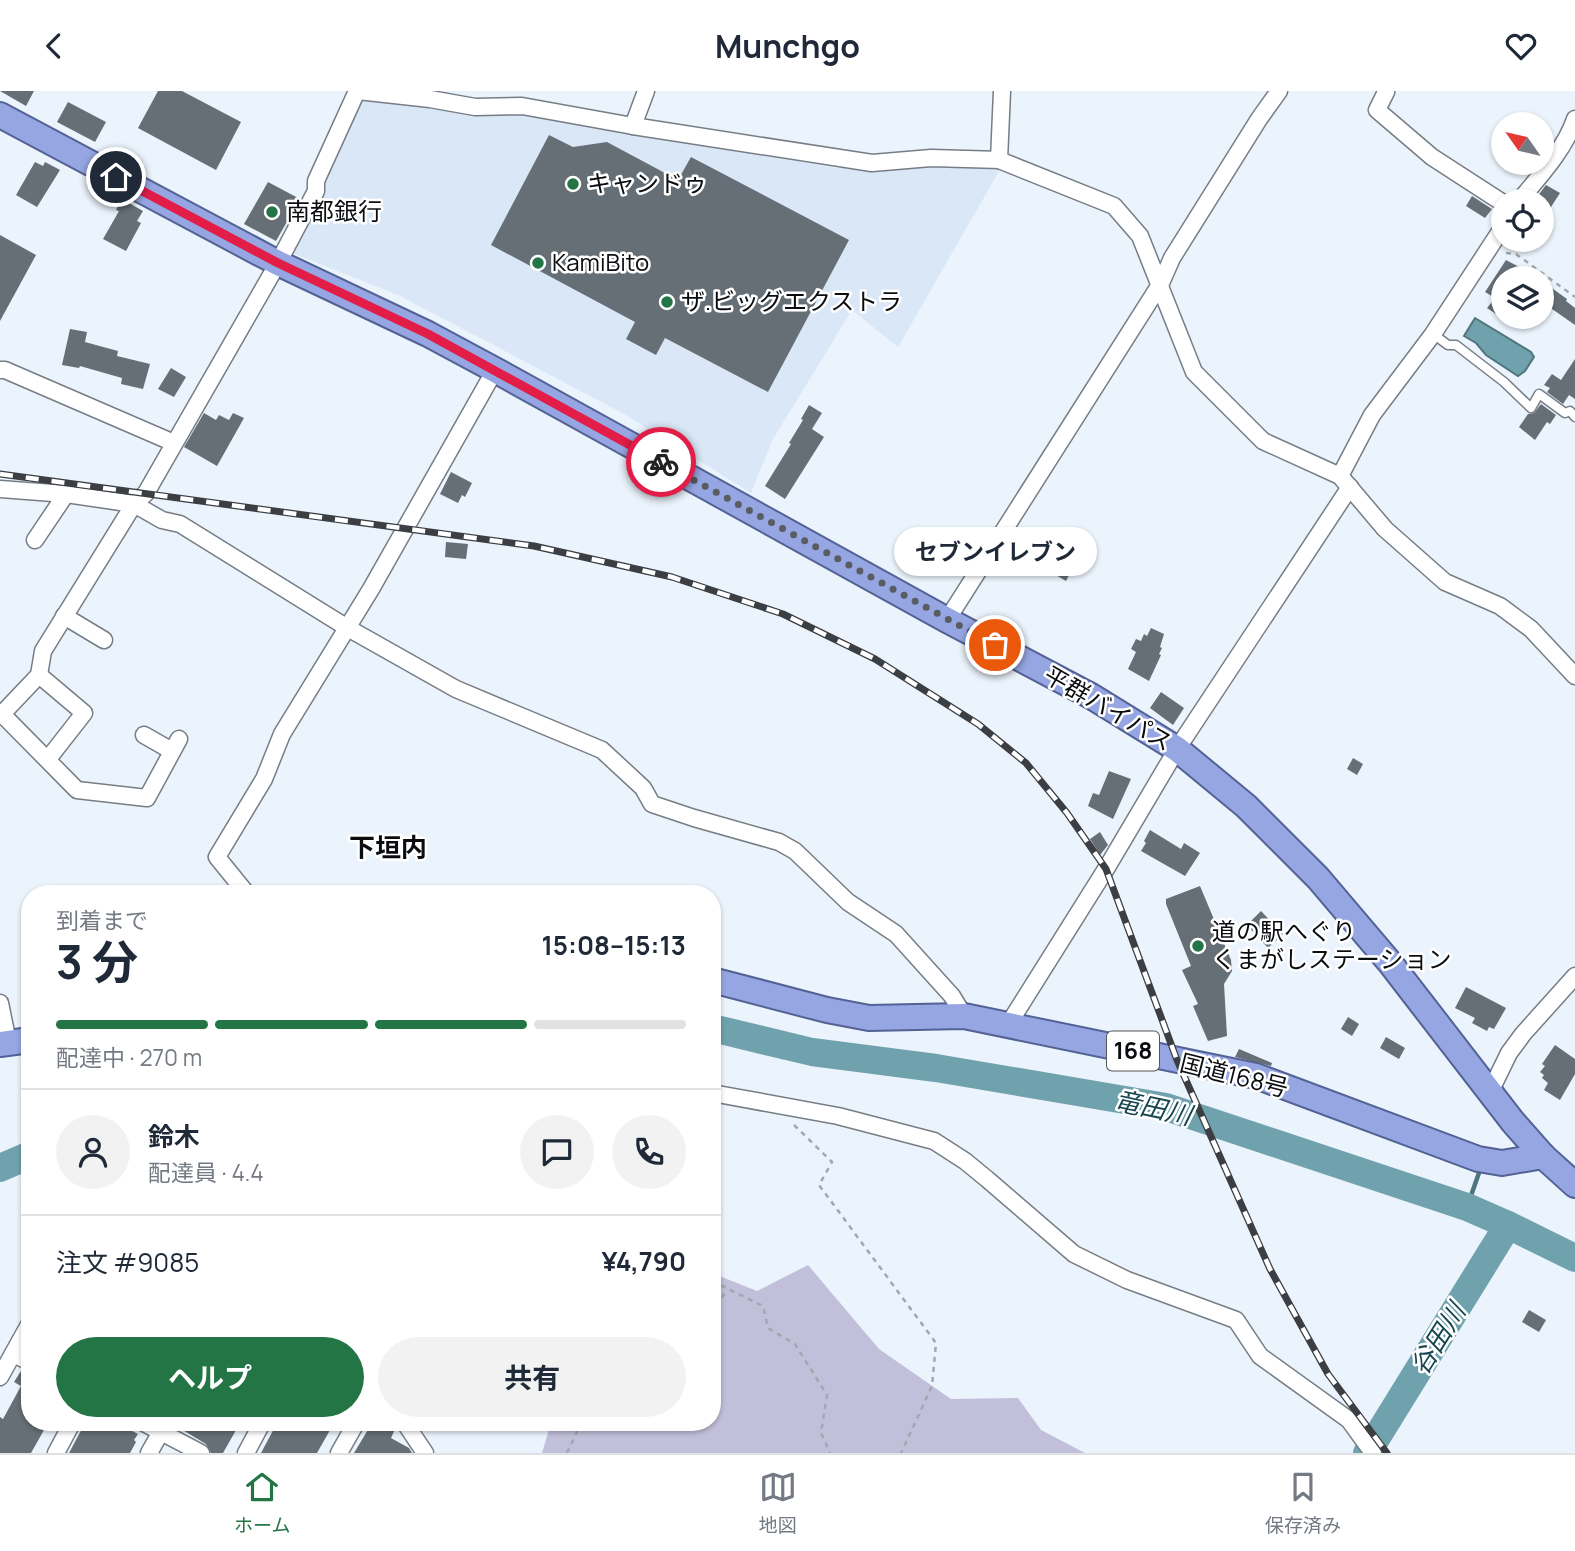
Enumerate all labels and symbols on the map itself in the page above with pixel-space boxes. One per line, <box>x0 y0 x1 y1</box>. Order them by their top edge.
north arrow <box>1491 112 1554 175</box>
pin <box>86 147 146 207</box>
place label: キャンドゥ <box>587 166 707 199</box>
marker: キャンドゥ <box>565 176 581 192</box>
place label: 南都銀行 <box>286 194 382 227</box>
marker: 南都銀行 <box>264 204 280 220</box>
place label: KamiBito <box>552 245 649 278</box>
marker: KamiBito <box>530 255 546 271</box>
place label: ザ.ビッグエクストラ <box>681 284 902 317</box>
marker: ザ.ビッグエクストラ <box>659 294 675 310</box>
courier <box>626 427 696 497</box>
callout: セブンイレブン <box>894 526 1096 575</box>
pin <box>965 615 1025 675</box>
street label: 平群バイパス <box>1038 658 1179 758</box>
district label: 下垣内 <box>349 829 427 865</box>
place label: 道の駅へぐり くまがしステーション <box>1212 914 1452 975</box>
marker: 道の駅へぐり くまがしステーション <box>1190 938 1206 954</box>
road number: 168 <box>1107 1031 1159 1070</box>
street label: 国道168号 <box>1177 1045 1292 1104</box>
water label: 竜田川 <box>1111 1081 1198 1133</box>
water label: 谷田川 <box>1401 1293 1475 1381</box>

